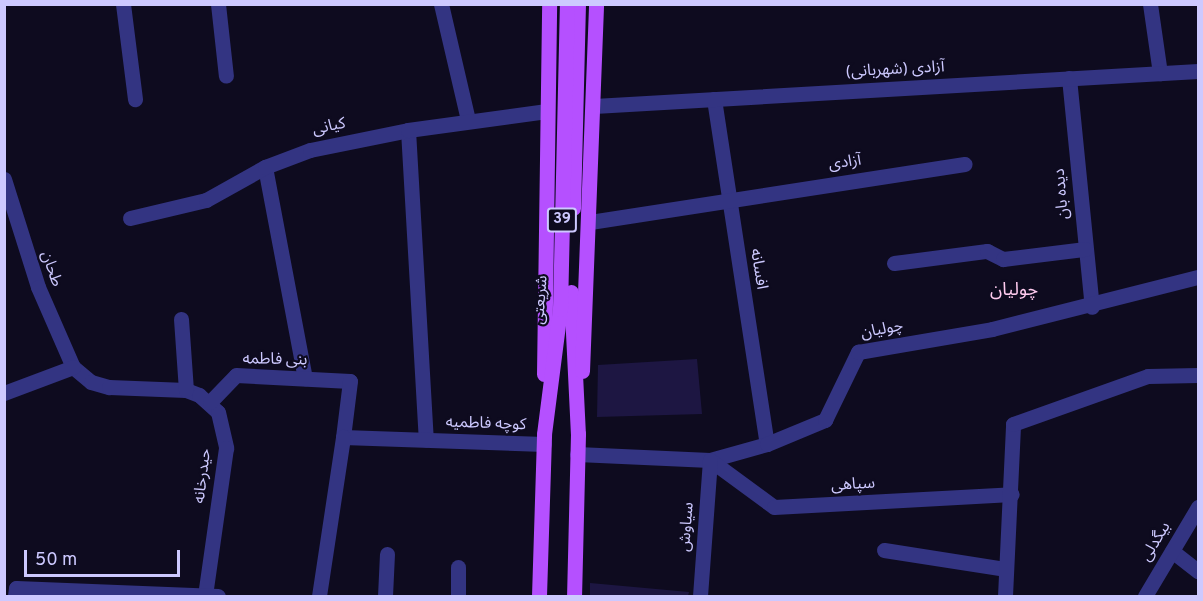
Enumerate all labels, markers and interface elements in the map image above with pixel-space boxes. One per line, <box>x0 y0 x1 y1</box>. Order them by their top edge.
street label: آزادی (شهربانی) <box>845 58 945 82</box>
street label: کیانی <box>311 114 347 140</box>
street label: آزادی <box>827 151 863 175</box>
street label: دیده بان <box>1050 168 1074 220</box>
road number: 39 <box>546 208 578 232</box>
street label: افسانه <box>745 247 771 291</box>
street label: طحان <box>36 249 66 289</box>
street label: شریعتی <box>530 275 552 325</box>
district label: چولیان <box>990 280 1038 302</box>
street label: چولیان <box>859 317 905 343</box>
street label: بنی فاطمه <box>242 350 308 370</box>
street label: کوچه فاطمیه <box>445 413 527 435</box>
street label: حیدرخانه <box>190 447 216 505</box>
street label: سپاهی <box>830 474 876 496</box>
street label: سیاوش <box>675 501 699 553</box>
street label: بیگدلی <box>1137 519 1175 565</box>
scale bar <box>27 538 183 576</box>
text: 50 m <box>35 549 77 572</box>

